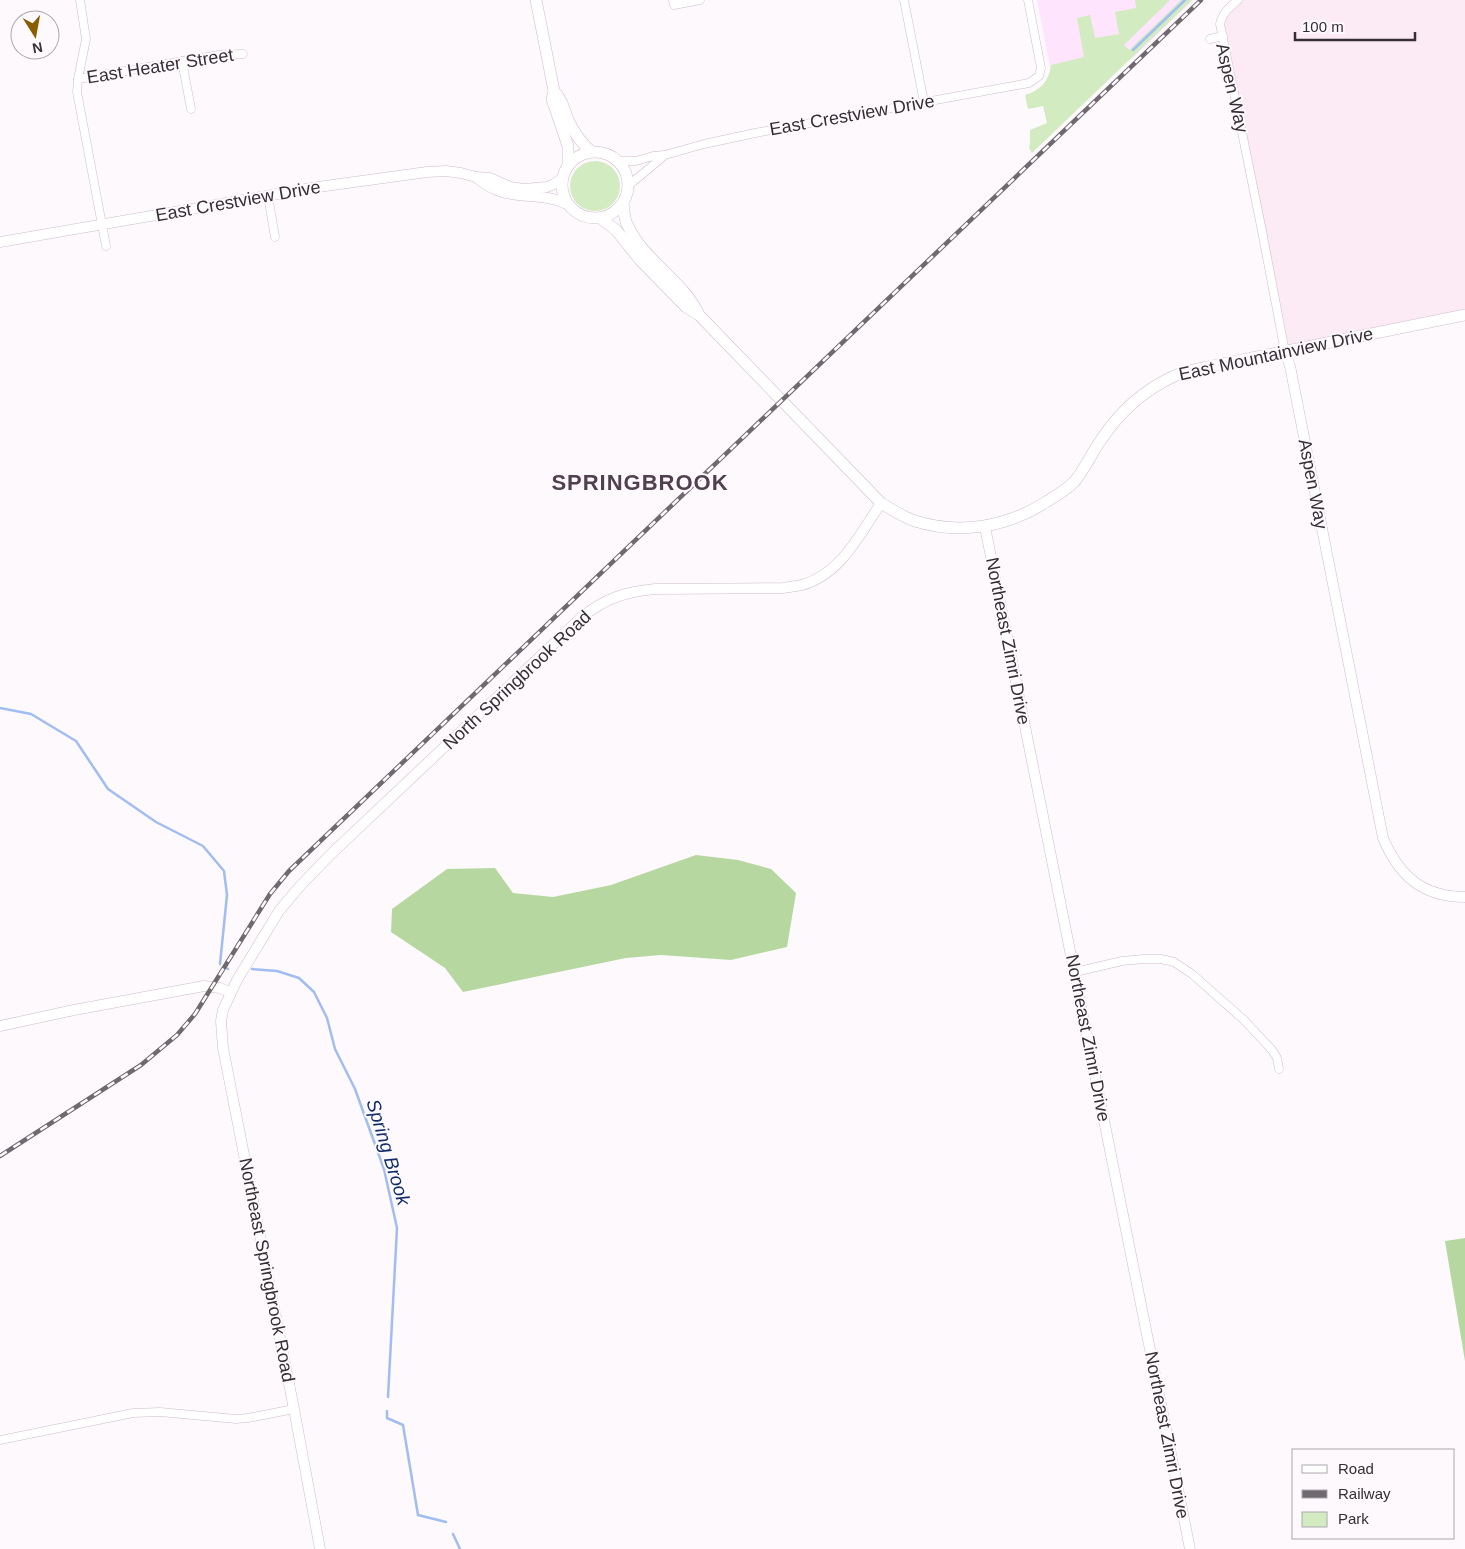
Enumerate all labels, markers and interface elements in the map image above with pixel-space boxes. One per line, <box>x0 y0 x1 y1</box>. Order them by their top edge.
north arrow <box>10 10 60 60</box>
scale bar <box>1295 10 1415 42</box>
text: 100 m <box>1302 18 1344 35</box>
text: N <box>31 39 44 57</box>
street label: Aspen Way <box>1212 41 1252 135</box>
street label: East Heater Street <box>85 45 235 87</box>
street label: East Crestview Drive <box>768 91 936 139</box>
street label: East Crestview Drive <box>154 177 322 225</box>
street label: East Mountainview Drive <box>1177 324 1375 384</box>
street label: Aspen Way <box>1294 437 1332 531</box>
district label: SPRINGBROOK <box>551 470 729 495</box>
street label: Northeast Zimri Drive <box>982 556 1034 726</box>
street label: North Springbrook Road <box>439 606 595 754</box>
street label: Northeast Zimri Drive <box>1062 953 1114 1123</box>
water label: Spring Brook <box>362 1097 415 1209</box>
street label: Northeast Springbrook Road <box>235 1156 299 1384</box>
street label: Northeast Zimri Drive <box>1141 1350 1193 1520</box>
legend <box>1292 1449 1455 1539</box>
text: Road <box>1338 1460 1374 1477</box>
text: Railway <box>1338 1485 1391 1502</box>
text: Park <box>1338 1510 1369 1527</box>

